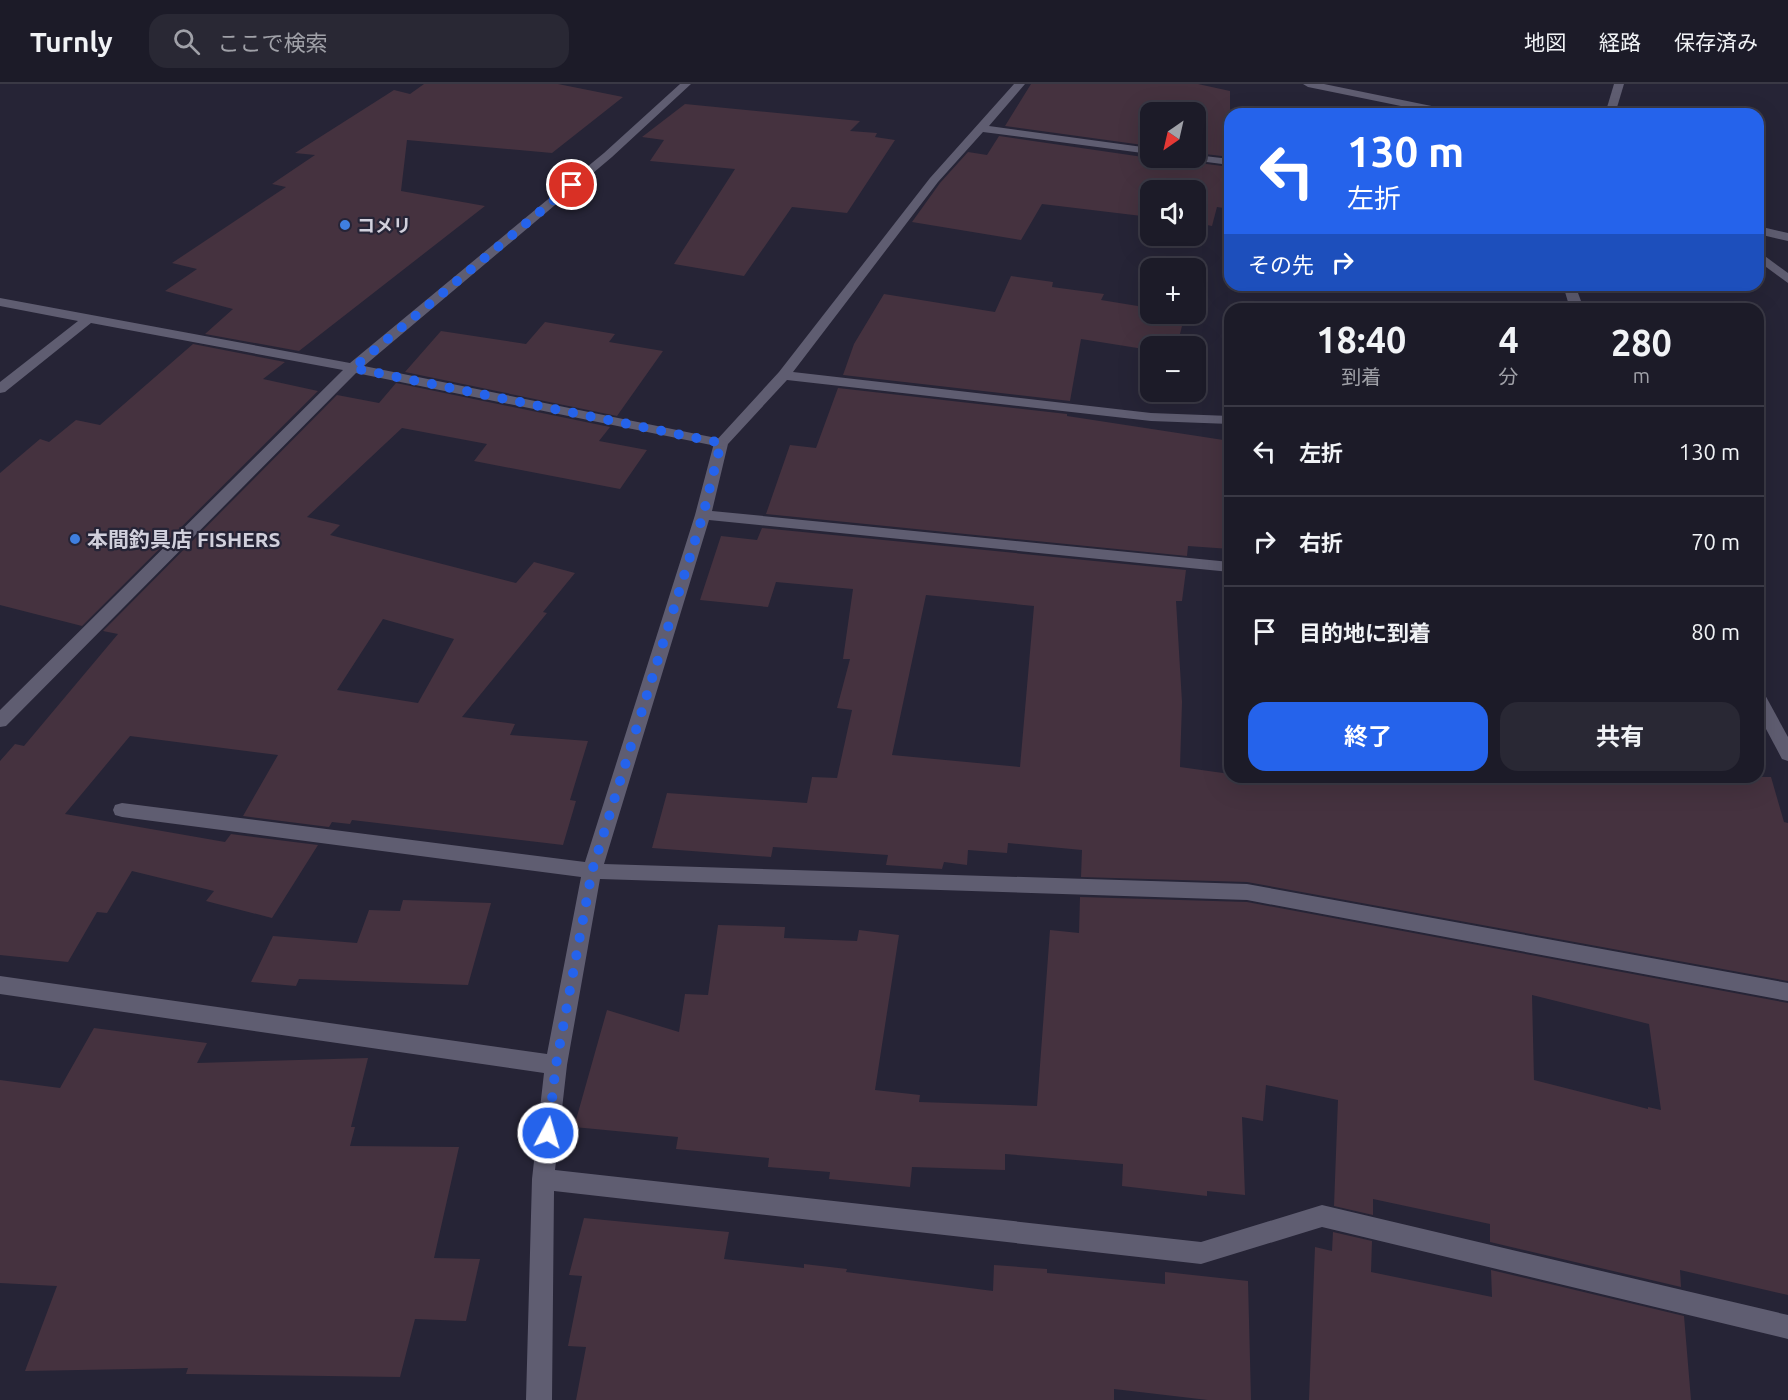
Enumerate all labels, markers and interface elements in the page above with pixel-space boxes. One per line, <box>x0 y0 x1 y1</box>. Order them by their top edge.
search box <box>149 14 569 68</box>
icon: search <box>170 25 203 58</box>
text: Turnly <box>30 26 113 57</box>
text: ここで検索 <box>218 30 328 55</box>
text: 地図 <box>1524 30 1566 54</box>
text: 経路 <box>1599 30 1641 54</box>
text: 保存済み <box>1674 30 1758 54</box>
north arrow <box>1140 102 1206 168</box>
map controls <box>1140 102 1206 402</box>
text: 130 m <box>1347 128 1464 175</box>
icon: left <box>1248 132 1326 210</box>
pin <box>546 159 597 210</box>
icon: arrive <box>555 168 588 201</box>
button: sound <box>1140 180 1206 246</box>
text: 左折 <box>1347 183 1401 213</box>
place label: コメリ <box>357 215 411 235</box>
marker: コメリ <box>338 218 352 232</box>
icon: right <box>1326 246 1359 279</box>
text: その先 <box>1248 252 1314 277</box>
button: + <box>1140 258 1206 324</box>
text: 18:40 <box>1316 319 1406 360</box>
text: 4 <box>1498 319 1519 360</box>
text: 280 <box>1611 322 1672 363</box>
button: − <box>1140 336 1206 402</box>
text: m <box>1633 364 1650 387</box>
text: 到着 <box>1341 365 1381 388</box>
text: 分 <box>1499 365 1519 388</box>
icon: left <box>1248 435 1281 468</box>
text: 130 m <box>1679 439 1740 464</box>
text: 左折 <box>1299 440 1343 465</box>
icon: right <box>1248 525 1281 558</box>
place label: 本間釣具店 FISHERS <box>87 527 281 551</box>
text: 70 m <box>1691 529 1740 554</box>
text: 右折 <box>1299 530 1343 555</box>
marker: 本間釣具店 FISHERS <box>68 532 82 546</box>
icon: arrive <box>1248 615 1281 648</box>
text: 80 m <box>1691 619 1740 644</box>
text: 目的地に到着 <box>1299 620 1431 645</box>
button: 終了 <box>1248 702 1488 771</box>
button: 共有 <box>1500 702 1740 771</box>
position arrow <box>516 1101 580 1165</box>

